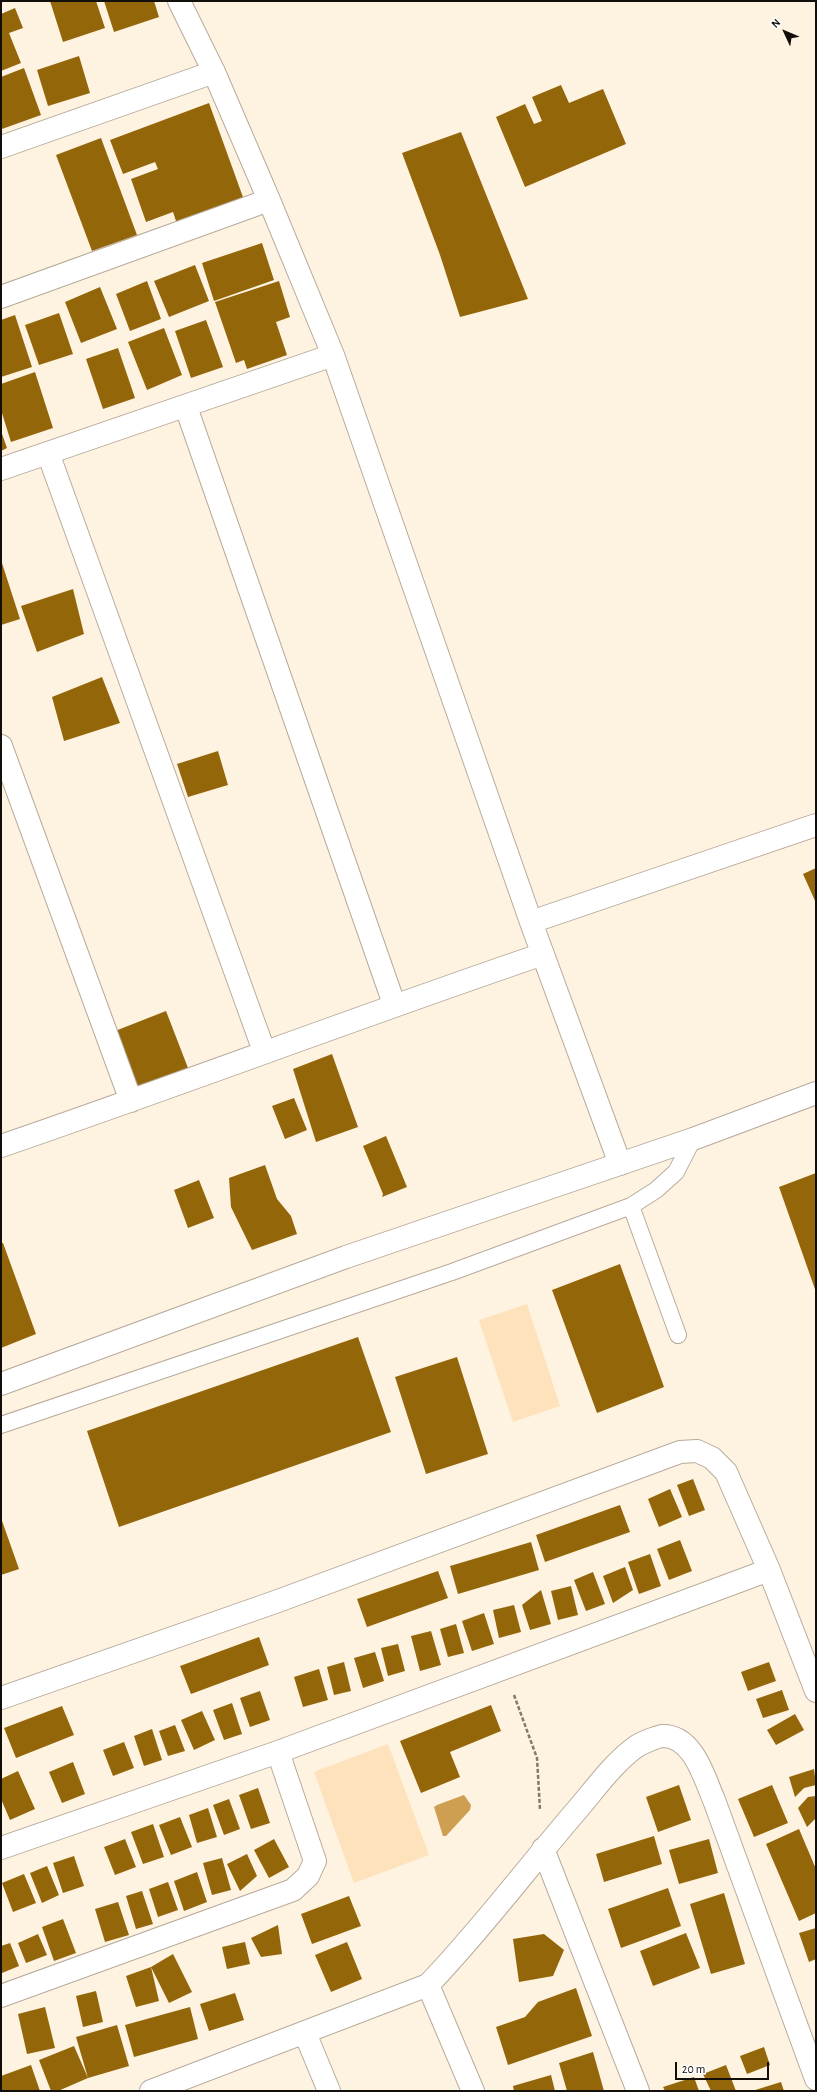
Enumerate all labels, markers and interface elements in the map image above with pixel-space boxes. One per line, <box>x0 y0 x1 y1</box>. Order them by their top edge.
north arrow <box>765 12 805 52</box>
text: N <box>769 17 783 30</box>
scale bar <box>677 2054 771 2080</box>
text: 20 m <box>682 2063 705 2075</box>

